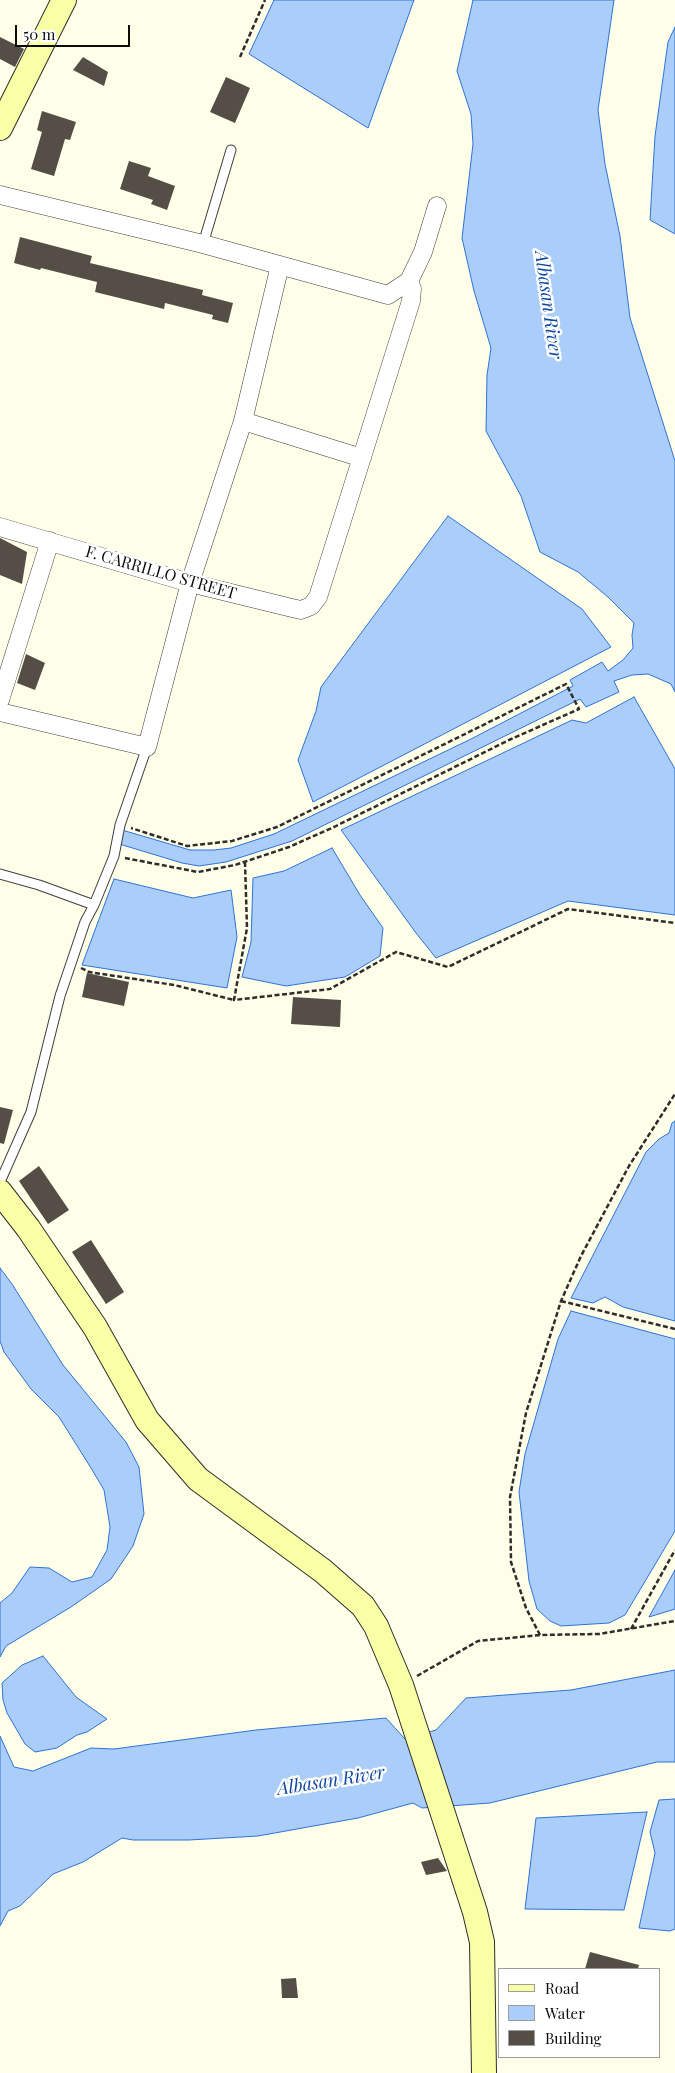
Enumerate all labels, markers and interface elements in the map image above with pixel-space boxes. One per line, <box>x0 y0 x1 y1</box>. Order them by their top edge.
scale bar <box>18 15 132 47</box>
text: 50 m <box>23 24 55 44</box>
water label: Albasan River <box>530 250 566 360</box>
street label: F. CARRILLO STREET <box>83 542 239 604</box>
water label: Albasan River <box>276 1762 386 1800</box>
legend <box>498 1968 660 2058</box>
text: Road <box>545 1978 579 1998</box>
text: Water <box>545 2003 585 2023</box>
text: Building <box>545 2028 601 2048</box>

